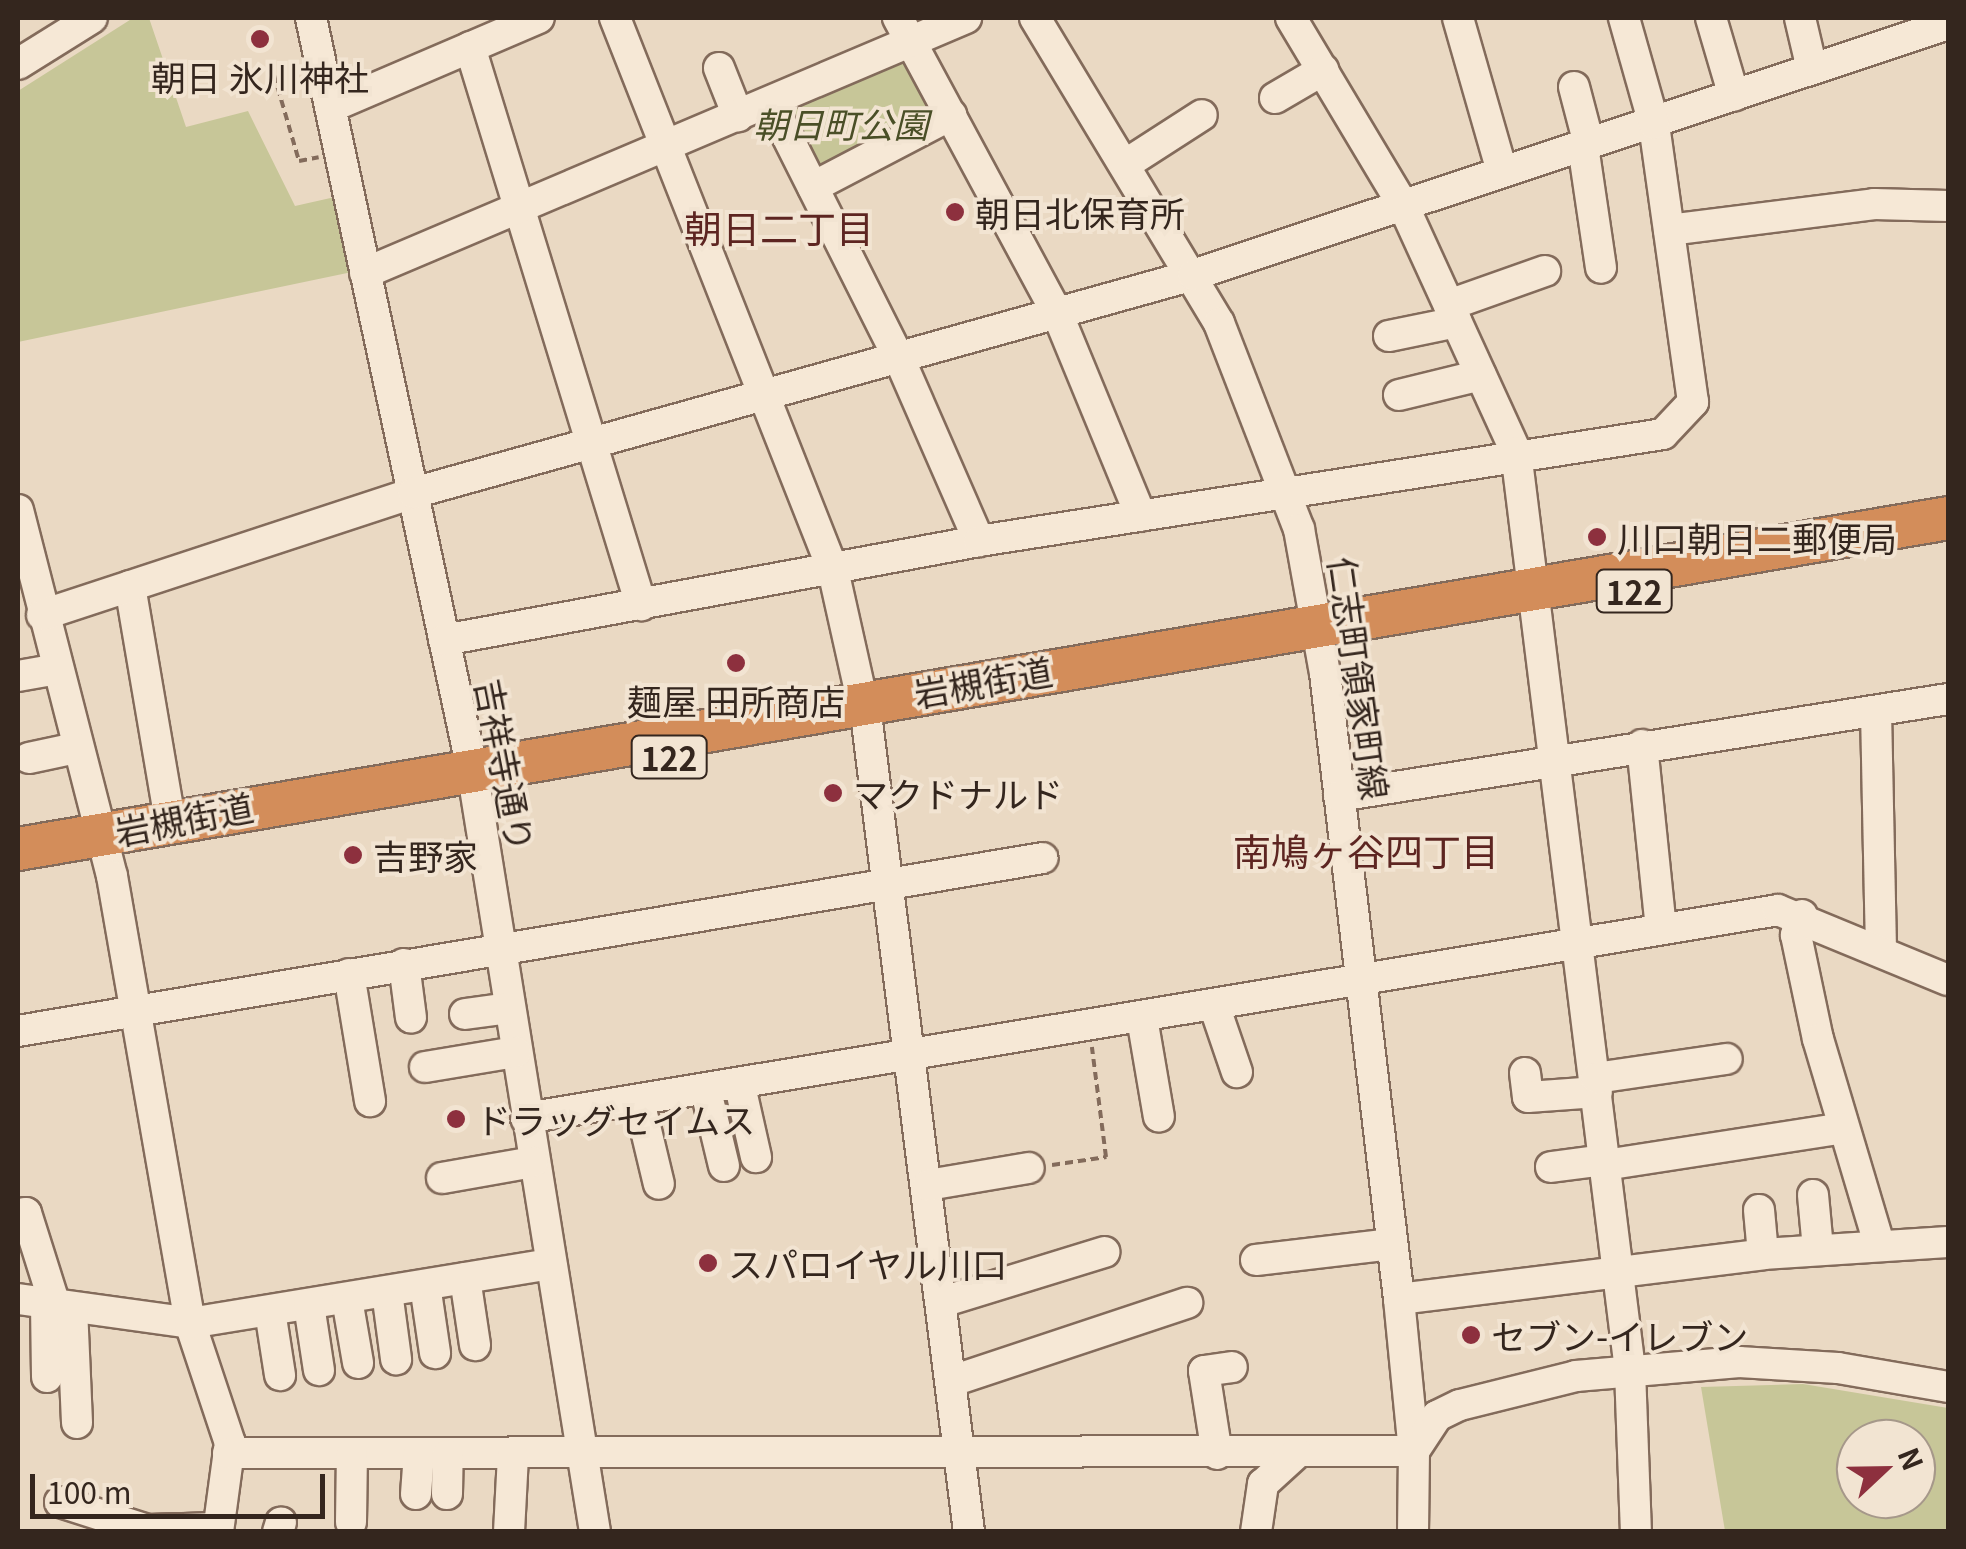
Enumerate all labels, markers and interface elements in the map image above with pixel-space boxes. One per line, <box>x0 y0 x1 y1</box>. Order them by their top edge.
marker: 朝日 氷川神社 <box>249 28 271 50</box>
place label: 朝日 氷川神社 <box>151 55 369 97</box>
park label: 朝日町公園 <box>754 102 928 144</box>
place label: 朝日北保育所 <box>975 191 1185 233</box>
marker: 朝日北保育所 <box>944 201 966 223</box>
district label: 朝日二丁目 <box>684 204 874 250</box>
place label: 川口朝日二郵便局 <box>1617 516 1897 558</box>
marker: 川口朝日二郵便局 <box>1586 526 1608 548</box>
street label: 仁志町領家町線 <box>1322 554 1398 802</box>
road number: 122 <box>1594 564 1674 618</box>
street label: 岩槻街道 <box>910 648 1056 714</box>
marker: 麺屋 田所商店 <box>725 652 747 674</box>
street label: 吉祥寺通り <box>469 675 543 855</box>
place label: 麺屋 田所商店 <box>627 679 845 721</box>
road number: 122 <box>629 730 709 784</box>
place label: マクドナルド <box>853 772 1063 814</box>
marker: マクドナルド <box>822 782 844 804</box>
street label: 岩槻街道 <box>111 784 257 852</box>
district label: 南鳩ヶ谷四丁目 <box>1233 827 1499 873</box>
place label: 吉野家 <box>373 834 478 876</box>
marker: 吉野家 <box>342 844 364 866</box>
place label: ドラッグセイムス <box>476 1098 756 1140</box>
marker: ドラッグセイムス <box>445 1108 467 1130</box>
place label: スパロイヤル川口 <box>728 1242 1008 1284</box>
marker: スパロイヤル川口 <box>697 1252 719 1274</box>
place label: セブン-イレブン <box>1491 1314 1748 1356</box>
marker: セブン-イレブン <box>1460 1324 1482 1346</box>
north arrow <box>1836 1419 1936 1519</box>
text: N <box>1889 1441 1934 1476</box>
scale bar <box>35 1454 330 1516</box>
text: 100 m <box>47 1469 131 1513</box>

